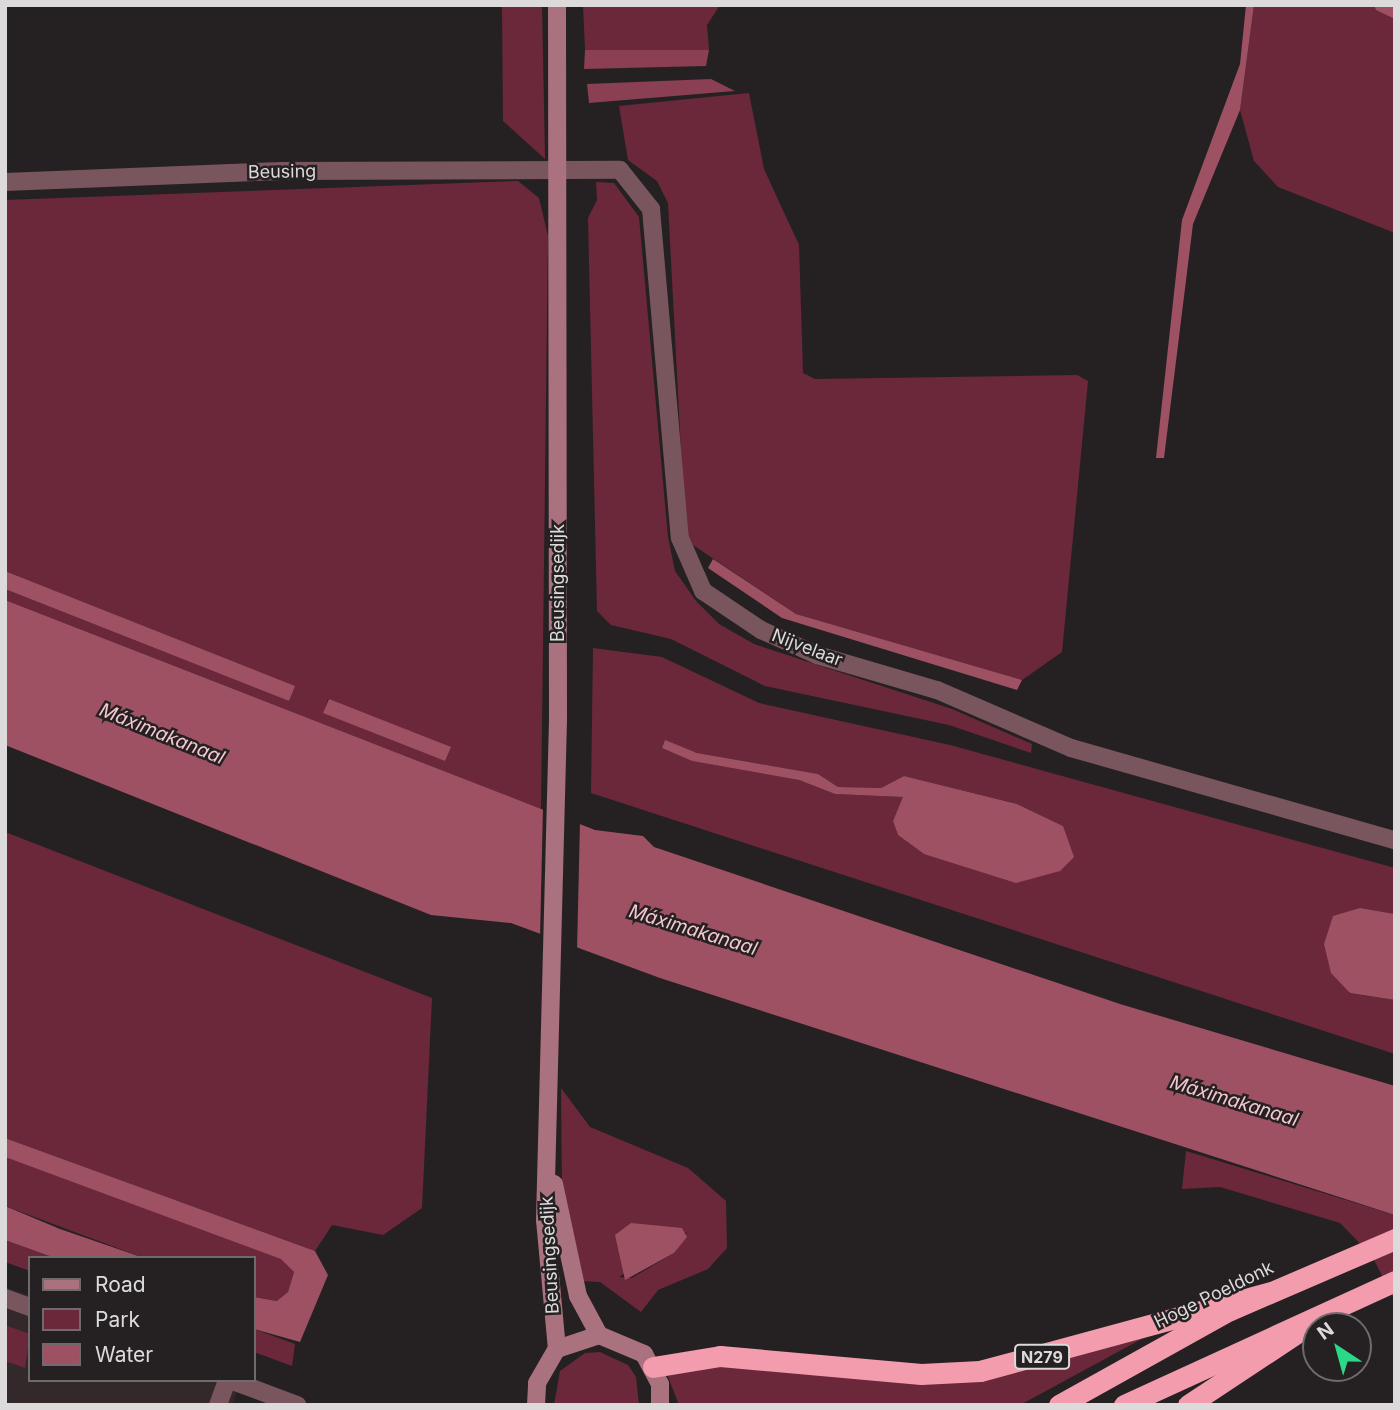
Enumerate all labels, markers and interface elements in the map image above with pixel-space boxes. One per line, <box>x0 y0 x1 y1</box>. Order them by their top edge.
street label: Beusing <box>248 161 316 183</box>
street label: Beusingsedijk <box>547 524 569 642</box>
street label: Nijvelaar <box>769 625 845 671</box>
water label: Máximakanaal <box>96 699 228 769</box>
water label: Máximakanaal <box>626 900 760 960</box>
water label: Máximakanaal <box>1167 1071 1301 1131</box>
street label: Beusingsedijk <box>536 1195 564 1315</box>
legend <box>28 1256 256 1382</box>
street label: Hoge Poeldonk <box>1151 1257 1277 1333</box>
text: Road <box>95 1272 146 1297</box>
text: Park <box>95 1307 140 1332</box>
north arrow <box>1302 1312 1372 1382</box>
text: N <box>1313 1318 1338 1345</box>
text: Water <box>95 1342 153 1367</box>
road number: N279 <box>1014 1344 1070 1370</box>

